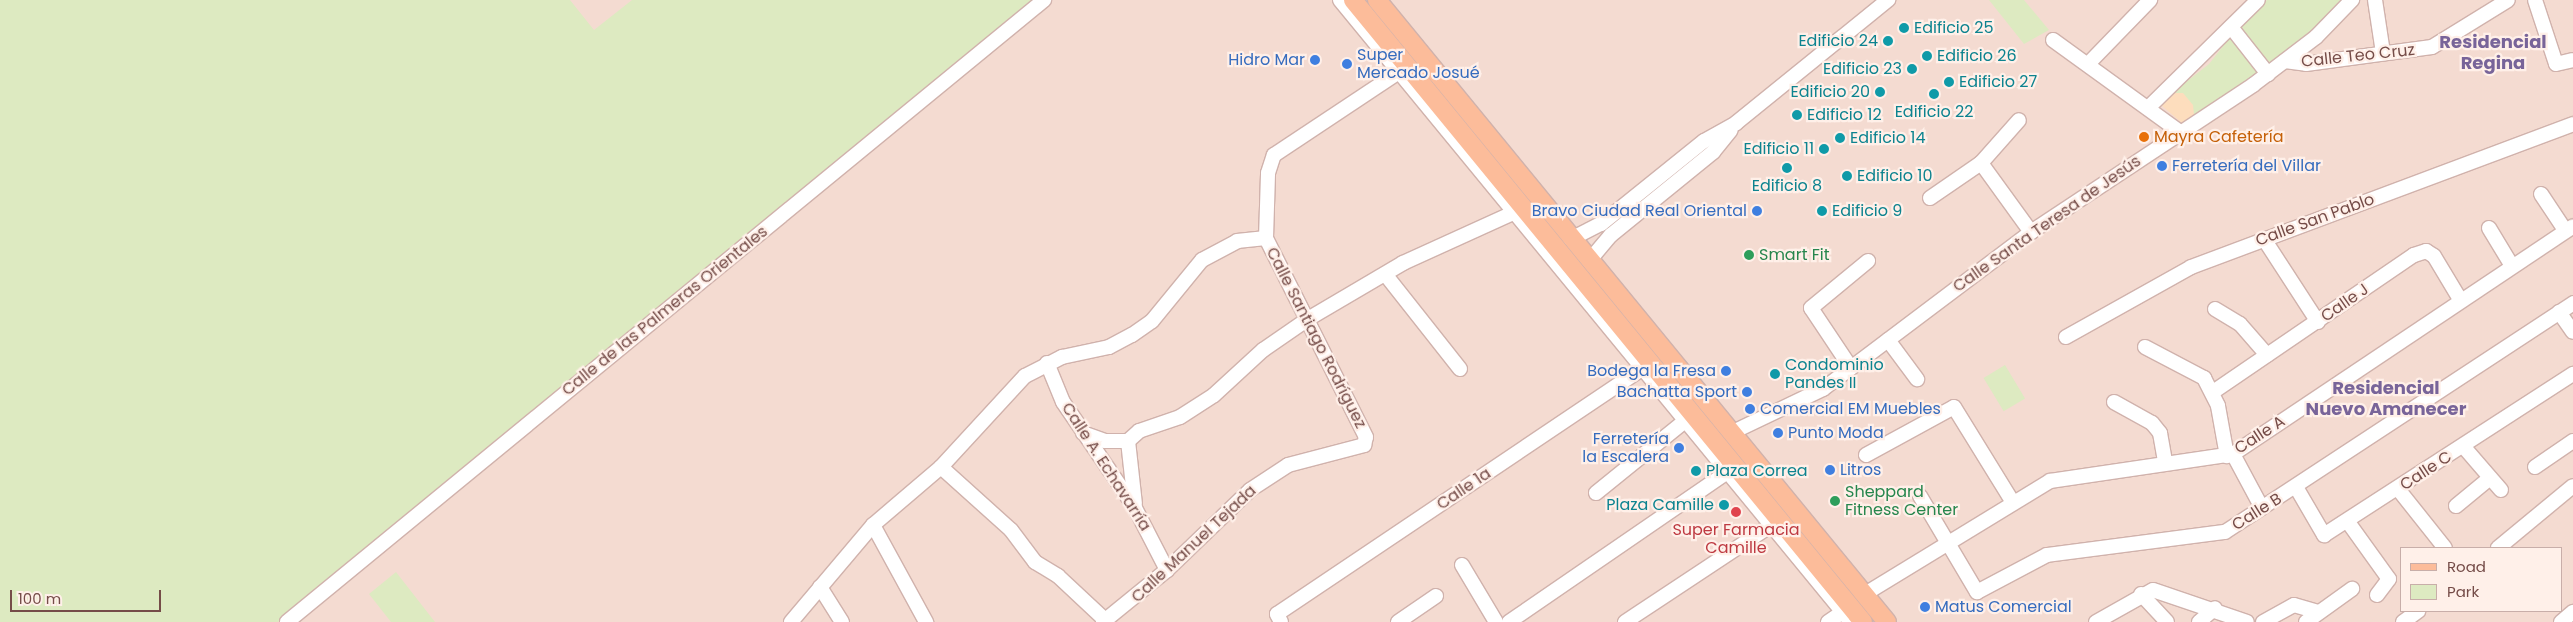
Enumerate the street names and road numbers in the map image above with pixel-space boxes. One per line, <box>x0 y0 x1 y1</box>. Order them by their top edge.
street label: Calle Teo Cruz <box>2300 40 2416 72</box>
street label: Calle Santa Teresa de Jesús <box>1949 152 2145 296</box>
street label: Calle San Pablo <box>2253 190 2377 250</box>
street label: Calle de las Palmeras Orientales <box>558 222 772 400</box>
street label: Calle Santiago Rodríguez <box>1262 244 1370 432</box>
street label: Calle J <box>2317 280 2373 326</box>
street label: Calle A. Echavarría <box>1057 399 1155 535</box>
street label: Calle A <box>2231 412 2289 458</box>
street label: Calle C <box>2397 447 2455 495</box>
street label: Calle 1a <box>1433 464 1495 514</box>
street label: Calle Manuel Tejada <box>1128 481 1260 607</box>
street label: Calle B <box>2229 489 2285 535</box>

